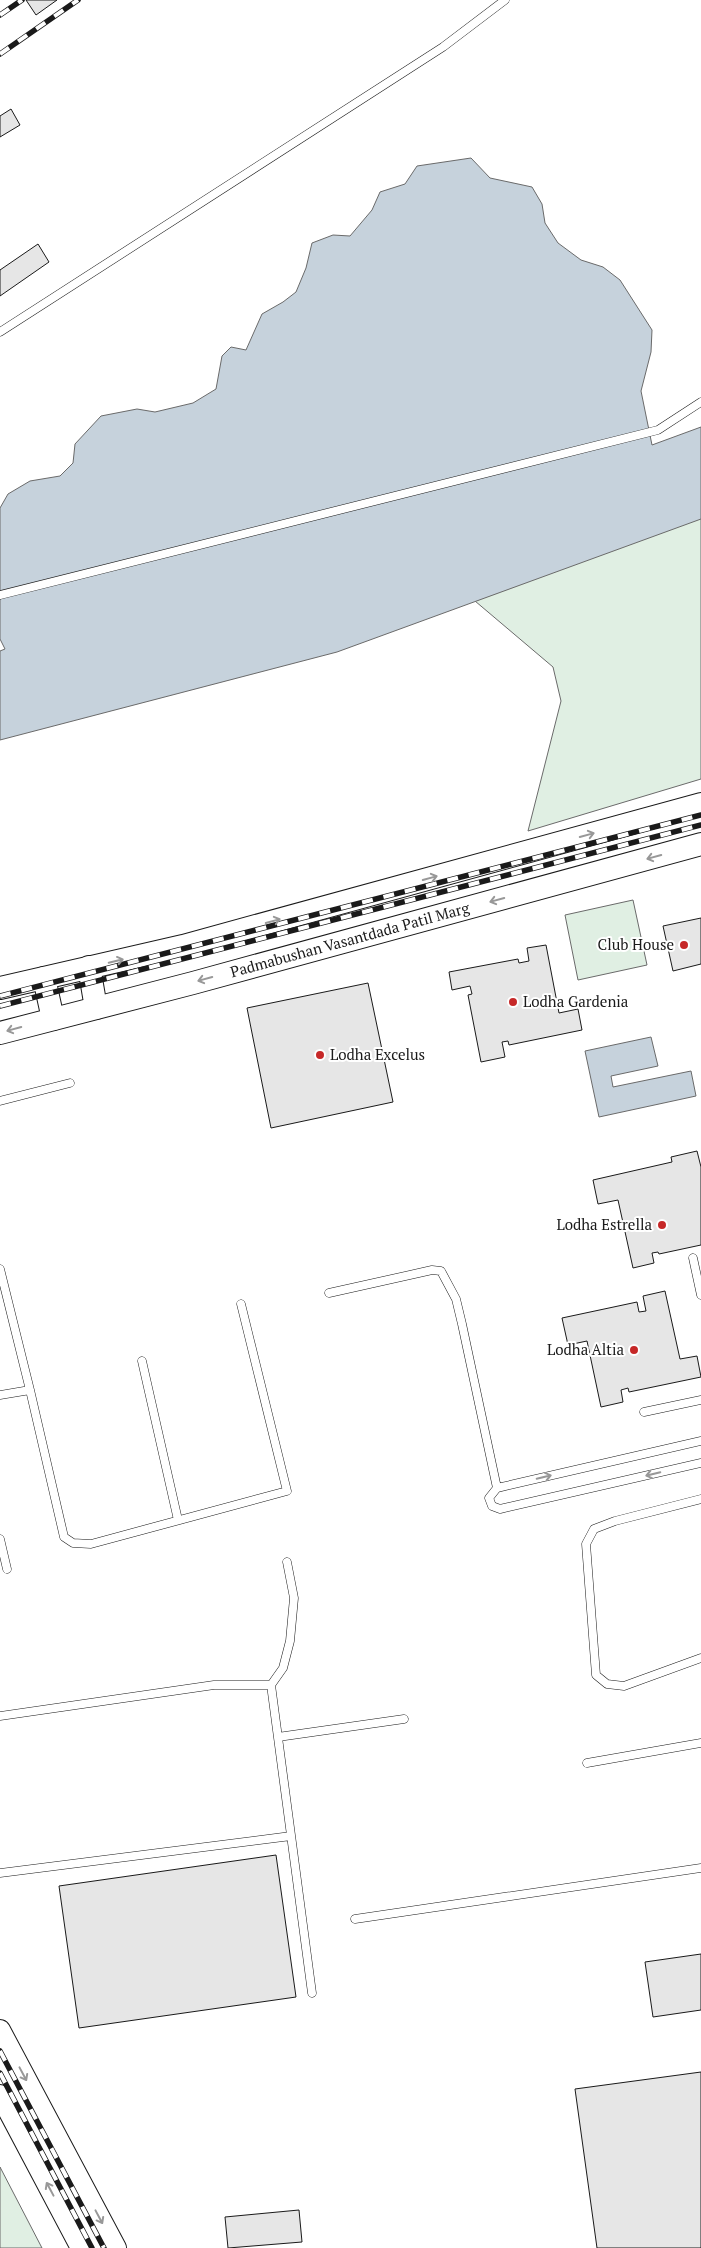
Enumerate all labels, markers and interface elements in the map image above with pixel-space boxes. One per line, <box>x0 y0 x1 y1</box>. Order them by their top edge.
one-way arrow <box>578 830 594 840</box>
one-way arrow <box>646 853 662 862</box>
one-way arrow <box>421 873 437 882</box>
one-way arrow <box>490 895 506 905</box>
street label: Padmabushan Vasantdada Patil Marg <box>228 897 472 981</box>
one-way arrow <box>265 916 281 925</box>
place label: Club House <box>598 934 674 954</box>
marker: Club House <box>678 939 690 951</box>
one-way arrow <box>107 956 123 965</box>
one-way arrow <box>198 975 214 985</box>
place label: Lodha Gardenia <box>523 991 629 1011</box>
marker: Lodha Gardenia <box>507 996 519 1008</box>
one-way arrow <box>7 1025 23 1034</box>
place label: Lodha Excelus <box>330 1044 425 1064</box>
marker: Lodha Excelus <box>314 1049 326 1061</box>
place label: Lodha Estrella <box>556 1214 652 1234</box>
marker: Lodha Estrella <box>656 1219 668 1231</box>
place label: Lodha Altia <box>547 1339 624 1359</box>
marker: Lodha Altia <box>628 1344 640 1356</box>
one-way arrow <box>646 1470 662 1479</box>
one-way arrow <box>536 1472 552 1481</box>
one-way arrow <box>18 2066 28 2081</box>
one-way arrow <box>45 2182 55 2197</box>
one-way arrow <box>95 2209 104 2224</box>

